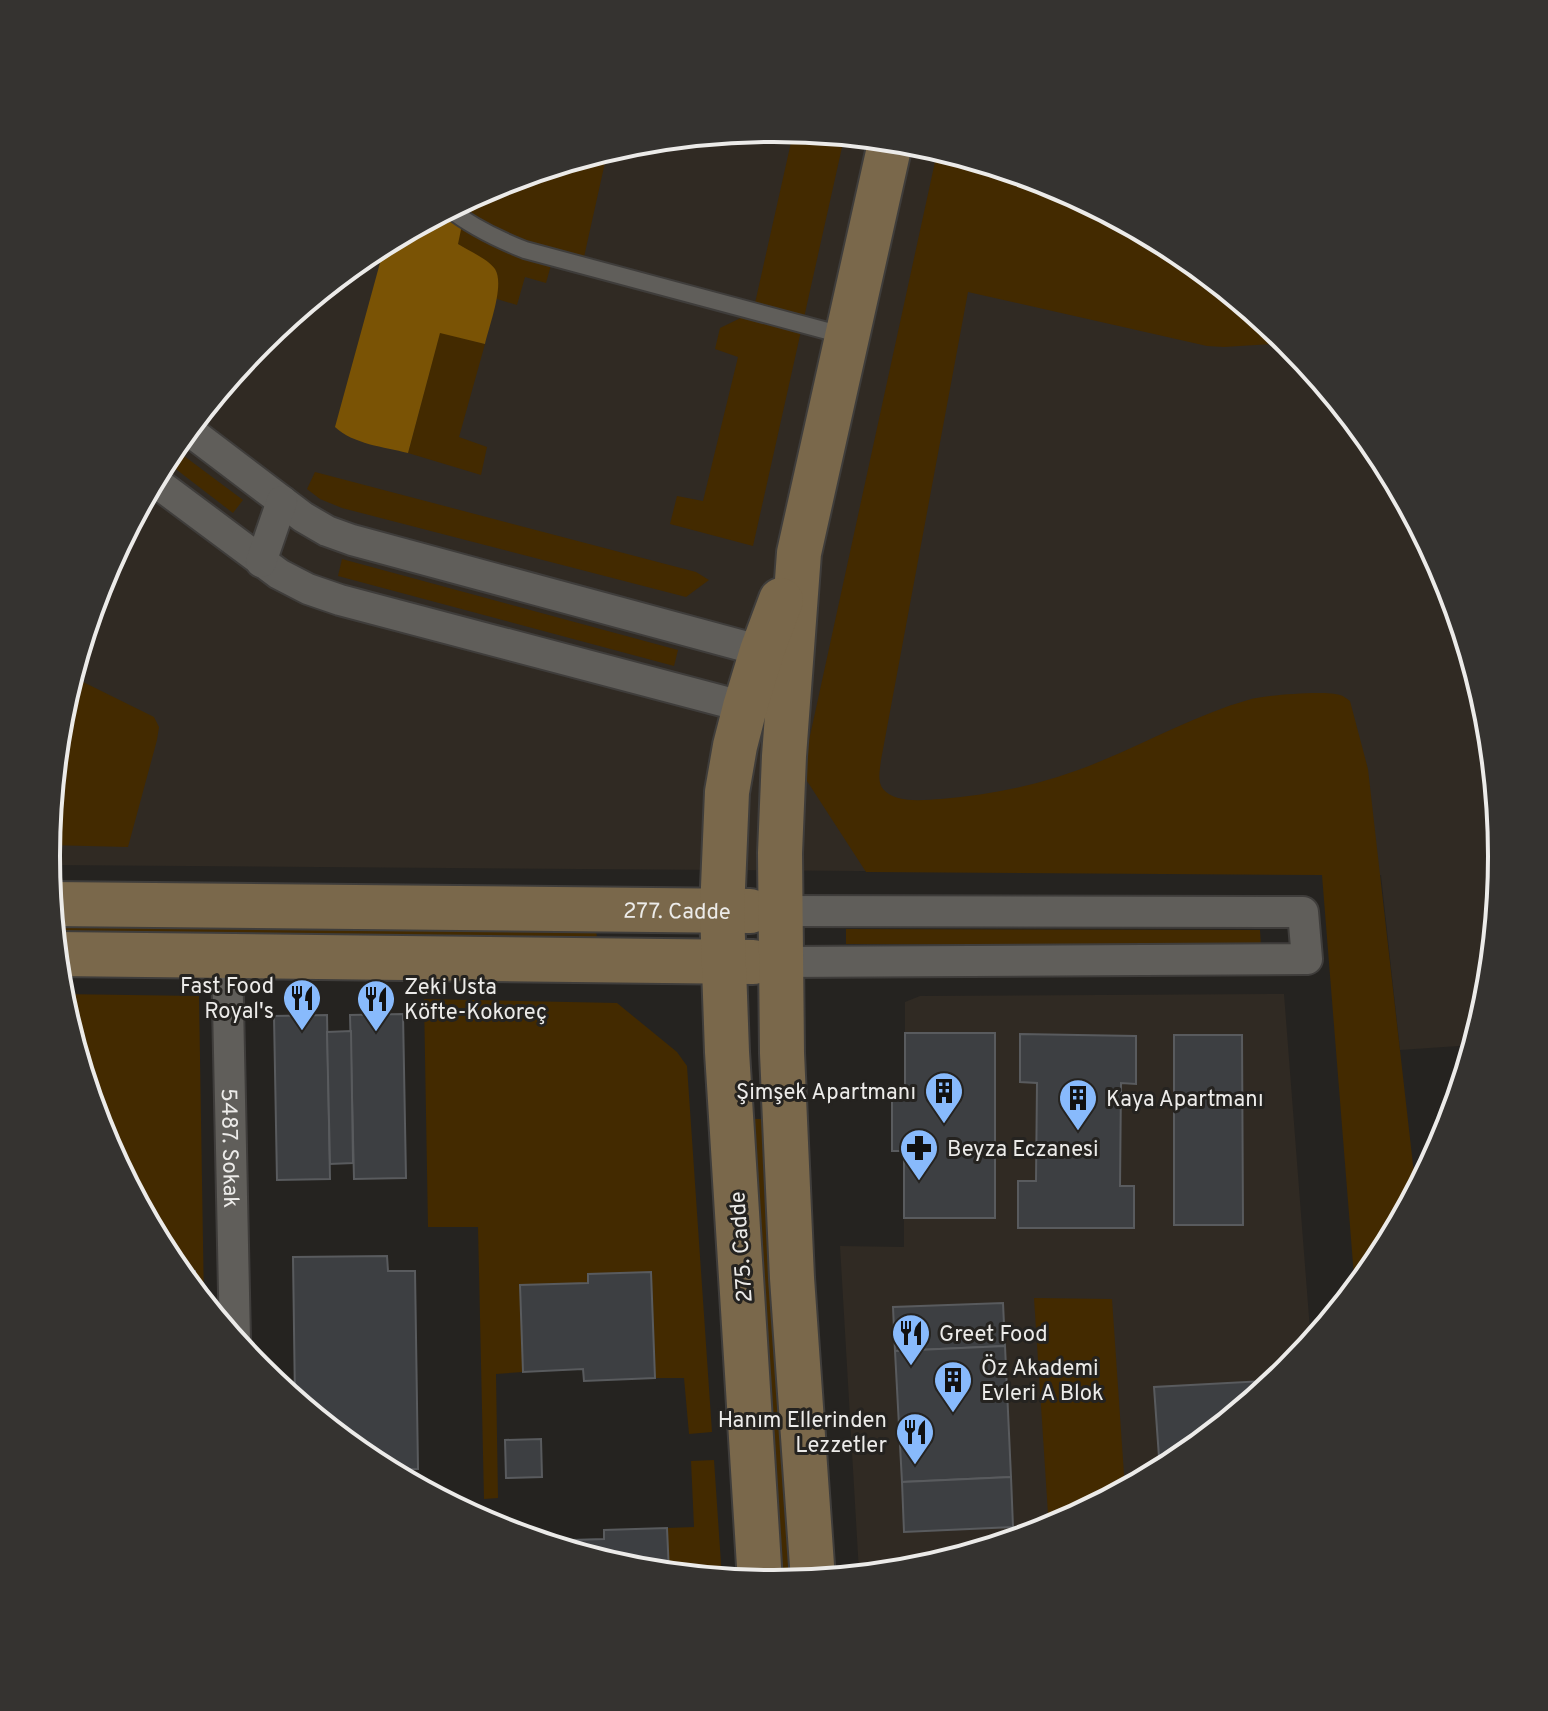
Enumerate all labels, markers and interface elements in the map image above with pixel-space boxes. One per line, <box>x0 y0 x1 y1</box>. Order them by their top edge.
street label: 277. Cadde <box>623 899 731 927</box>
place label: Fast Food Royal's <box>180 974 274 1026</box>
place label: Zeki Usta Köfte-Kokoreç <box>404 975 547 1027</box>
restaurant icon: Fast Food Royal's <box>281 977 323 1032</box>
restaurant icon: Zeki Usta Köfte-Kokoreç <box>355 978 397 1033</box>
building icon: Şimşek Apartmanı <box>923 1070 965 1125</box>
building icon: Kaya Apartmanı <box>1057 1077 1099 1132</box>
place label: Şimşek Apartmanı <box>736 1080 916 1107</box>
place label: Kaya Apartmanı <box>1106 1087 1264 1114</box>
street label: 5487. Sokak <box>214 1088 243 1208</box>
pharmacy icon: Beyza Eczanesi <box>898 1127 940 1182</box>
place label: Beyza Eczanesi <box>947 1137 1099 1164</box>
street label: 275. Cadde <box>725 1190 760 1303</box>
restaurant icon: Greet Food <box>890 1312 932 1367</box>
place label: Greet Food <box>939 1322 1048 1349</box>
place label: Öz Akademi Evleri A Blok <box>981 1354 1104 1408</box>
building icon: Öz Akademi Evleri A Blok <box>932 1359 974 1414</box>
place label: Hanım Ellerinden Lezzetler <box>718 1408 887 1460</box>
restaurant icon: Hanım Ellerinden Lezzetler <box>894 1411 936 1466</box>

